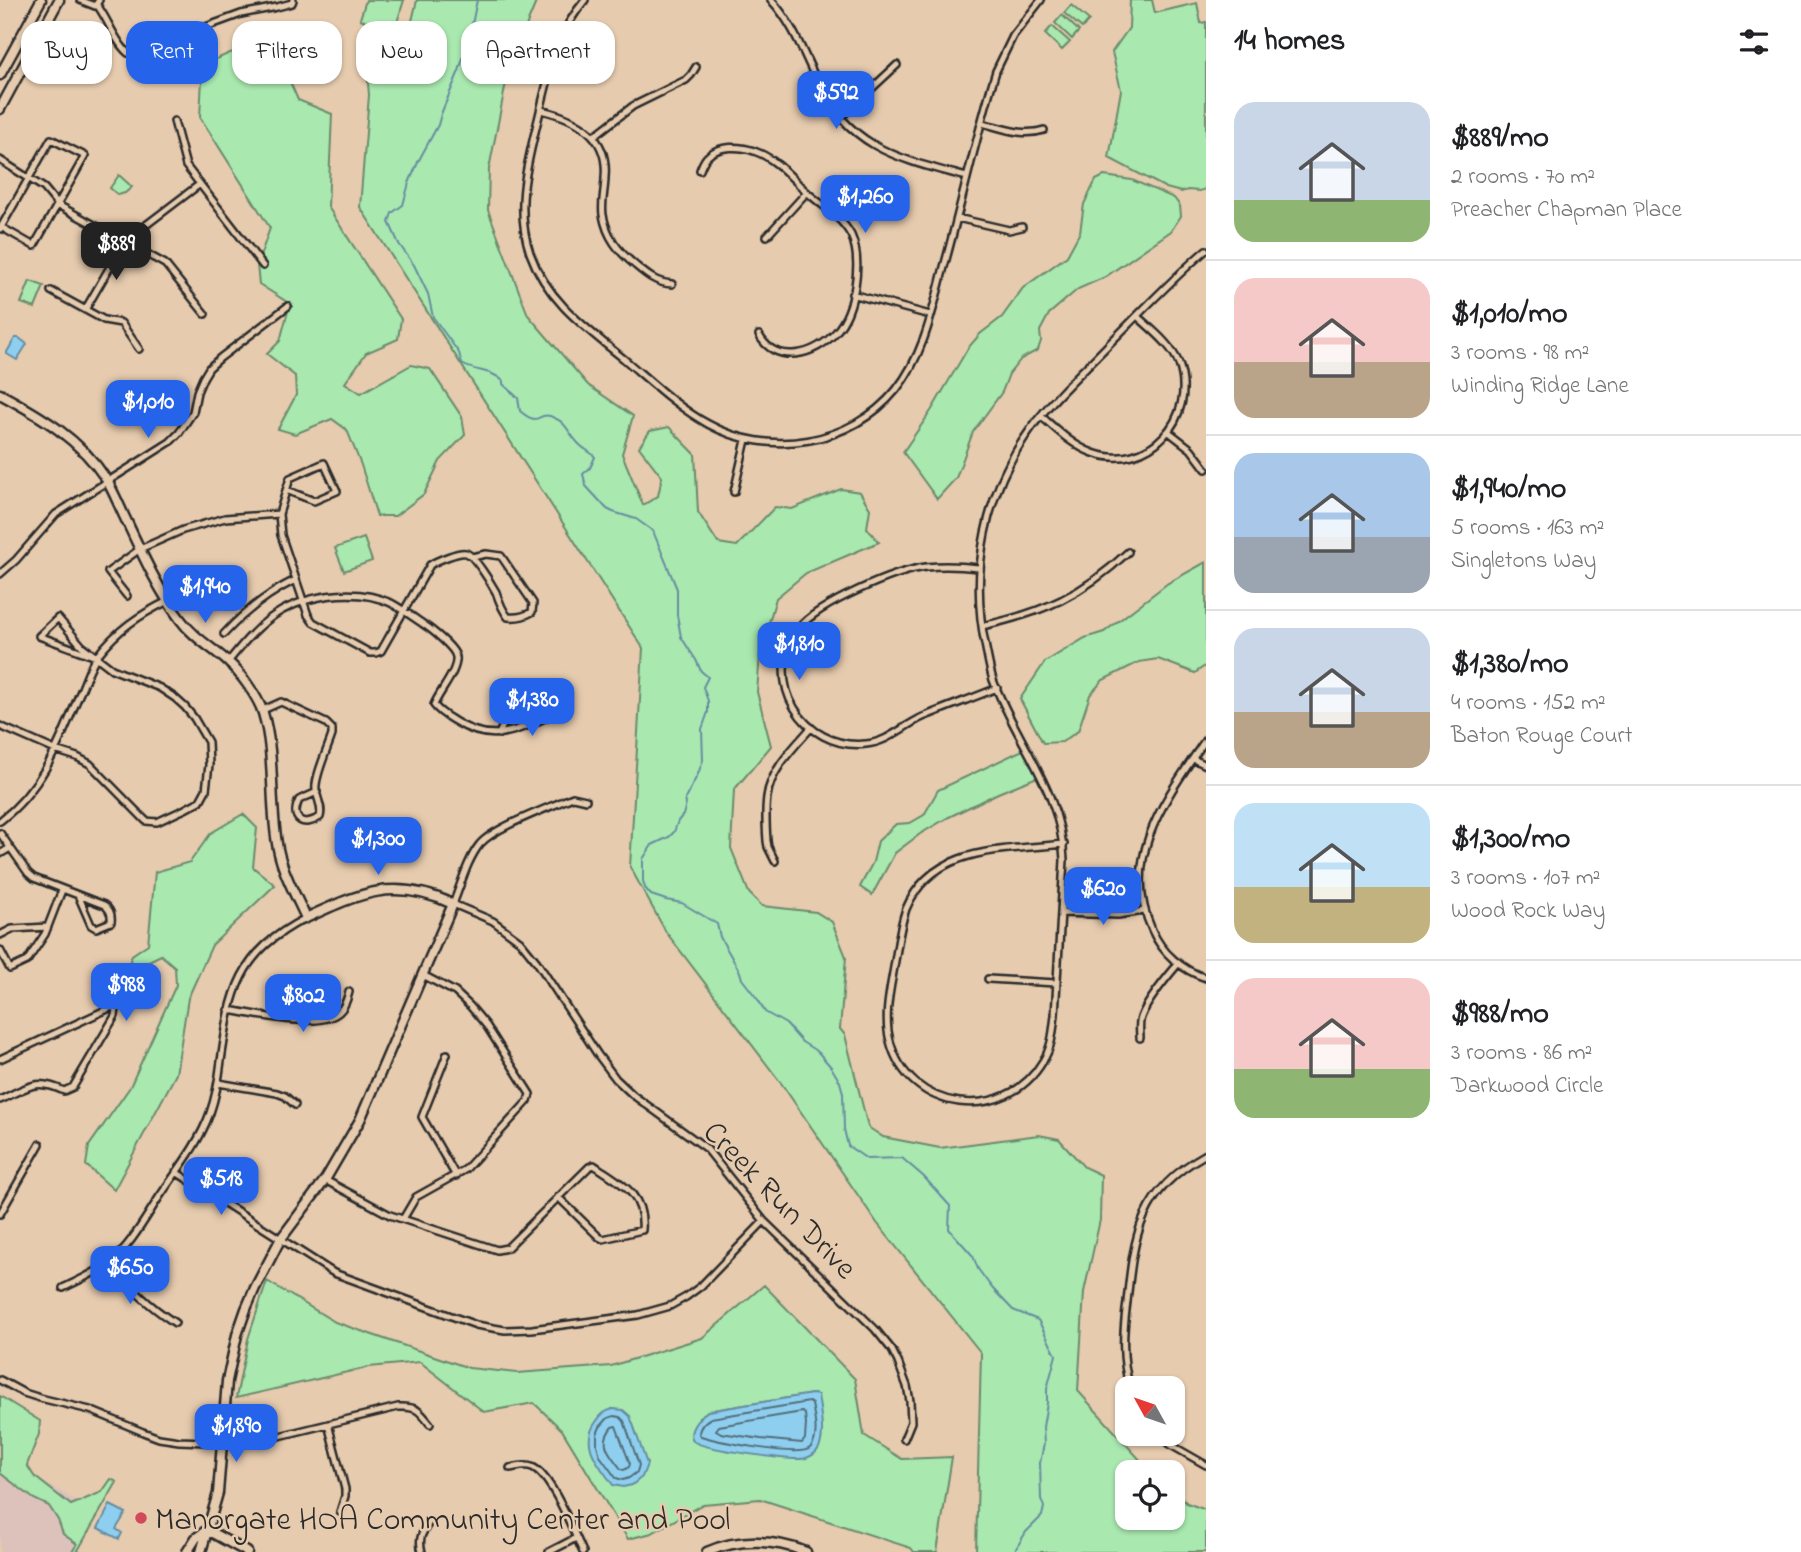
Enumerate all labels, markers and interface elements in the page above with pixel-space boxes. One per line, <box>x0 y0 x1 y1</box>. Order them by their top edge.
text: 14 homes <box>1234 20 1345 64</box>
chip: Buy <box>21 21 112 84</box>
chip: Rent <box>126 21 218 84</box>
chip: Filters <box>232 21 342 84</box>
chip: New <box>356 21 447 84</box>
chip: Apartment <box>461 21 615 84</box>
icon: filters <box>1735 23 1773 61</box>
pin: $592 <box>795 72 877 131</box>
text: $592 <box>813 77 859 110</box>
text: $889/mo <box>1451 117 1549 161</box>
icon: home <box>1290 130 1374 214</box>
text: 2 rooms · 70 m² <box>1451 161 1595 194</box>
pin: $1,260 <box>808 176 922 235</box>
text: $1,260 <box>837 181 893 214</box>
text: Preacher Chapman Place <box>1451 194 1682 227</box>
pin: $889 <box>75 222 157 282</box>
text: $889 <box>97 228 135 261</box>
text: $1,010/mo <box>1451 293 1568 337</box>
icon: home <box>1290 306 1374 390</box>
text: 3 rooms · 98 m² <box>1451 337 1589 370</box>
text: Winding Ridge Lane <box>1451 370 1629 403</box>
pin: $1,010 <box>91 380 205 440</box>
text: $1,010 <box>122 386 174 419</box>
text: $1,940/mo <box>1451 468 1566 512</box>
icon: home <box>1290 481 1374 565</box>
text: 5 rooms · 163 m² <box>1451 512 1604 545</box>
text: Singletons Way <box>1451 545 1596 578</box>
pin: $1,940 <box>148 566 262 625</box>
text: $1,940 <box>179 571 231 604</box>
pin: $1,810 <box>742 622 856 682</box>
text: $1,810 <box>773 628 825 661</box>
text: $1,380/mo <box>1451 643 1569 687</box>
icon: home <box>1290 656 1374 740</box>
pin: $1,380 <box>475 678 589 738</box>
text: $1,380 <box>505 684 559 717</box>
text: 4 rooms · 152 m² <box>1451 687 1606 720</box>
text: Baton Rouge Court <box>1451 720 1632 753</box>
pin: $1,300 <box>321 818 435 877</box>
text: $1,300/mo <box>1451 818 1570 862</box>
text: $1,300 <box>351 823 405 856</box>
icon: home <box>1290 831 1374 915</box>
text: 3 rooms · 107 m² <box>1451 862 1600 895</box>
pin: $620 <box>1062 867 1144 927</box>
text: $620 <box>1080 873 1126 906</box>
text: Wood Rock Way <box>1451 895 1605 928</box>
pin: $988 <box>85 964 167 1023</box>
text: $988 <box>107 969 145 1002</box>
pin: $802 <box>262 974 344 1034</box>
text: $802 <box>281 980 325 1013</box>
text: $988/mo <box>1451 993 1549 1037</box>
icon: home <box>1290 1006 1374 1090</box>
text: 3 rooms · 86 m² <box>1451 1037 1592 1070</box>
text: Darkwood Circle <box>1451 1070 1603 1103</box>
street label: Creek Run Drive <box>690 1111 867 1292</box>
pin: $518 <box>180 1158 262 1217</box>
text: $518 <box>199 1163 243 1196</box>
pin: $650 <box>89 1246 171 1306</box>
text: $650 <box>106 1252 154 1285</box>
north arrow <box>1115 1376 1185 1446</box>
map controls <box>1115 1376 1185 1530</box>
pin: $1,890 <box>179 1404 293 1464</box>
text: $1,890 <box>211 1410 261 1443</box>
button: locate <box>1115 1460 1185 1530</box>
place label: Manorgate HOA Community Center and Pool <box>155 1498 730 1545</box>
marker: Manorgate HOA Community Center and Pool <box>133 1510 149 1526</box>

